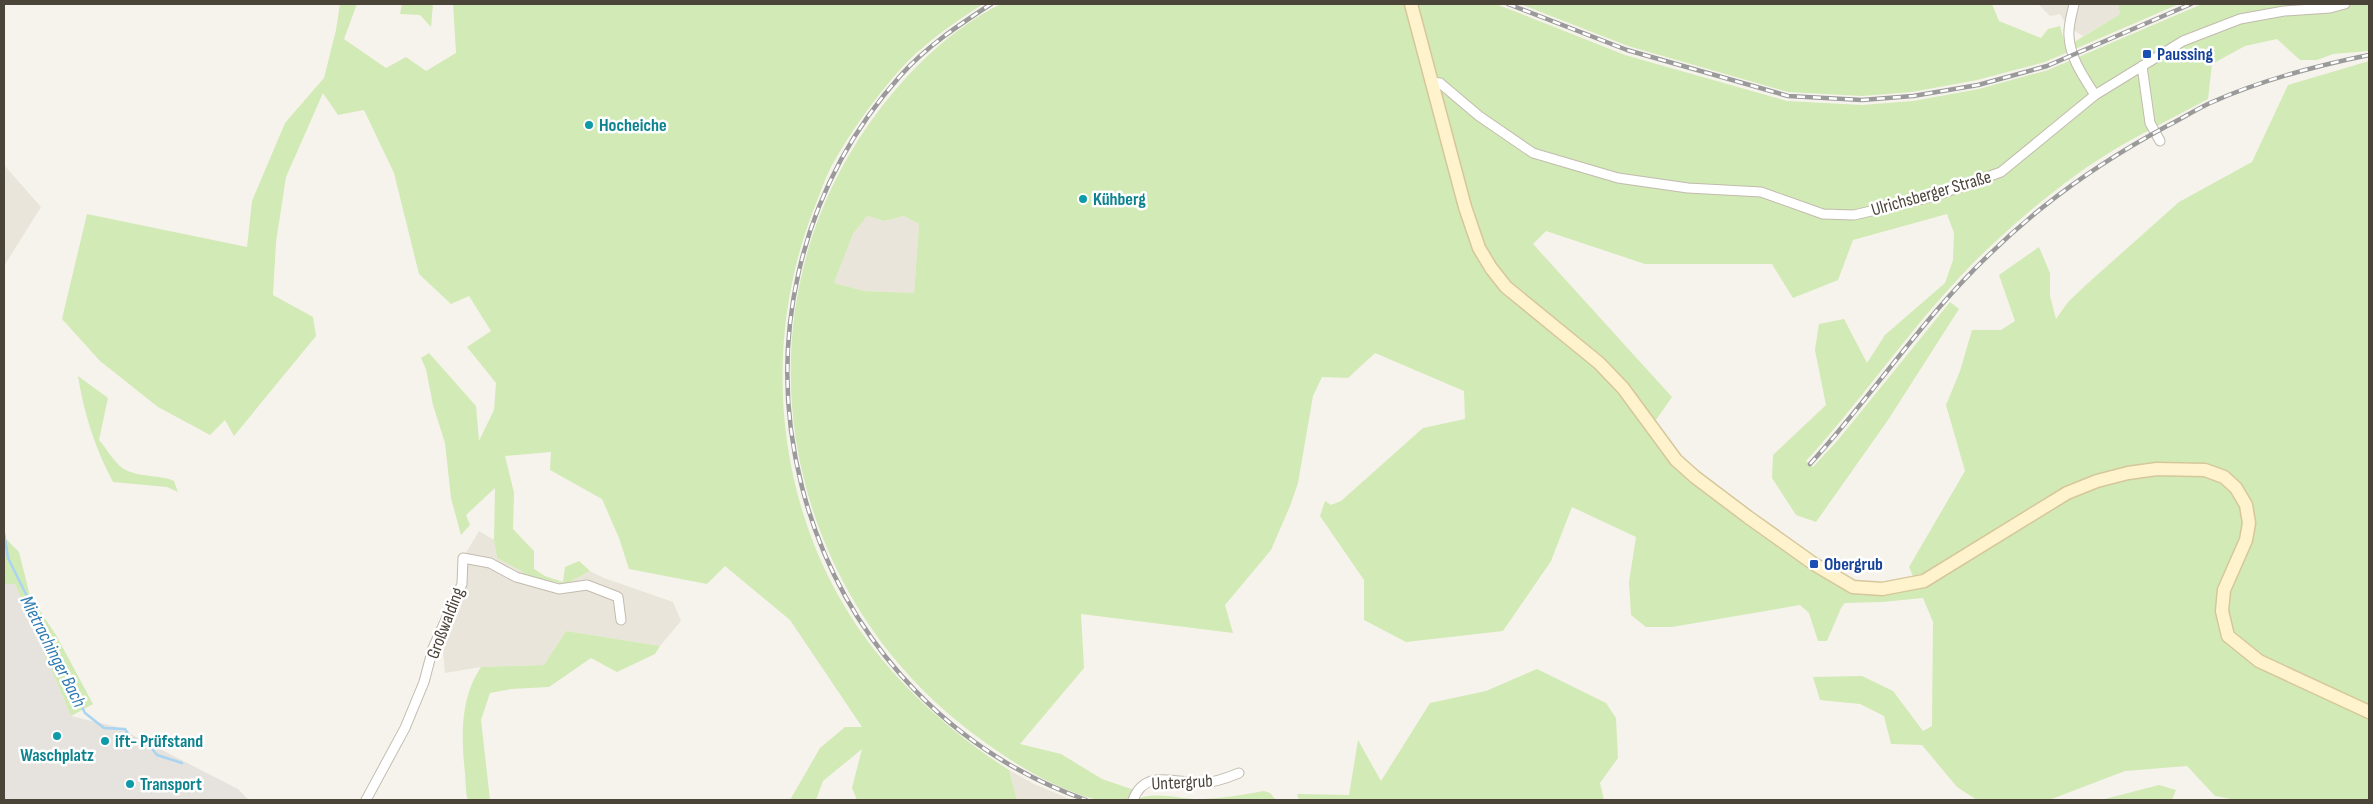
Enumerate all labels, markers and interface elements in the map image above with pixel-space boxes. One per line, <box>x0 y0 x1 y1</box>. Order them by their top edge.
place label: Paussing <box>2157 44 2213 65</box>
marker: Paussing <box>2141 48 2153 60</box>
place label: Hocheiche <box>599 115 667 136</box>
marker: Hocheiche <box>583 119 595 131</box>
street label: Ulrichsberger Straße <box>1869 166 1993 221</box>
place label: Kühberg <box>1093 189 1146 210</box>
marker: Kühberg <box>1077 193 1089 205</box>
place label: Obergrub <box>1824 554 1883 575</box>
marker: Obergrub <box>1808 558 1820 570</box>
street label: Großwalding <box>422 585 469 662</box>
water label: Mietrachinger Bach <box>15 592 91 711</box>
marker: Waschplatz <box>51 730 63 742</box>
place label: ift- Prüfstand <box>115 731 203 752</box>
marker: ift- Prüfstand <box>99 735 111 747</box>
place label: Waschplatz <box>20 745 94 766</box>
street label: Untergrub <box>1151 770 1213 795</box>
place label: Transport <box>140 774 202 795</box>
marker: Transport <box>124 778 136 790</box>

